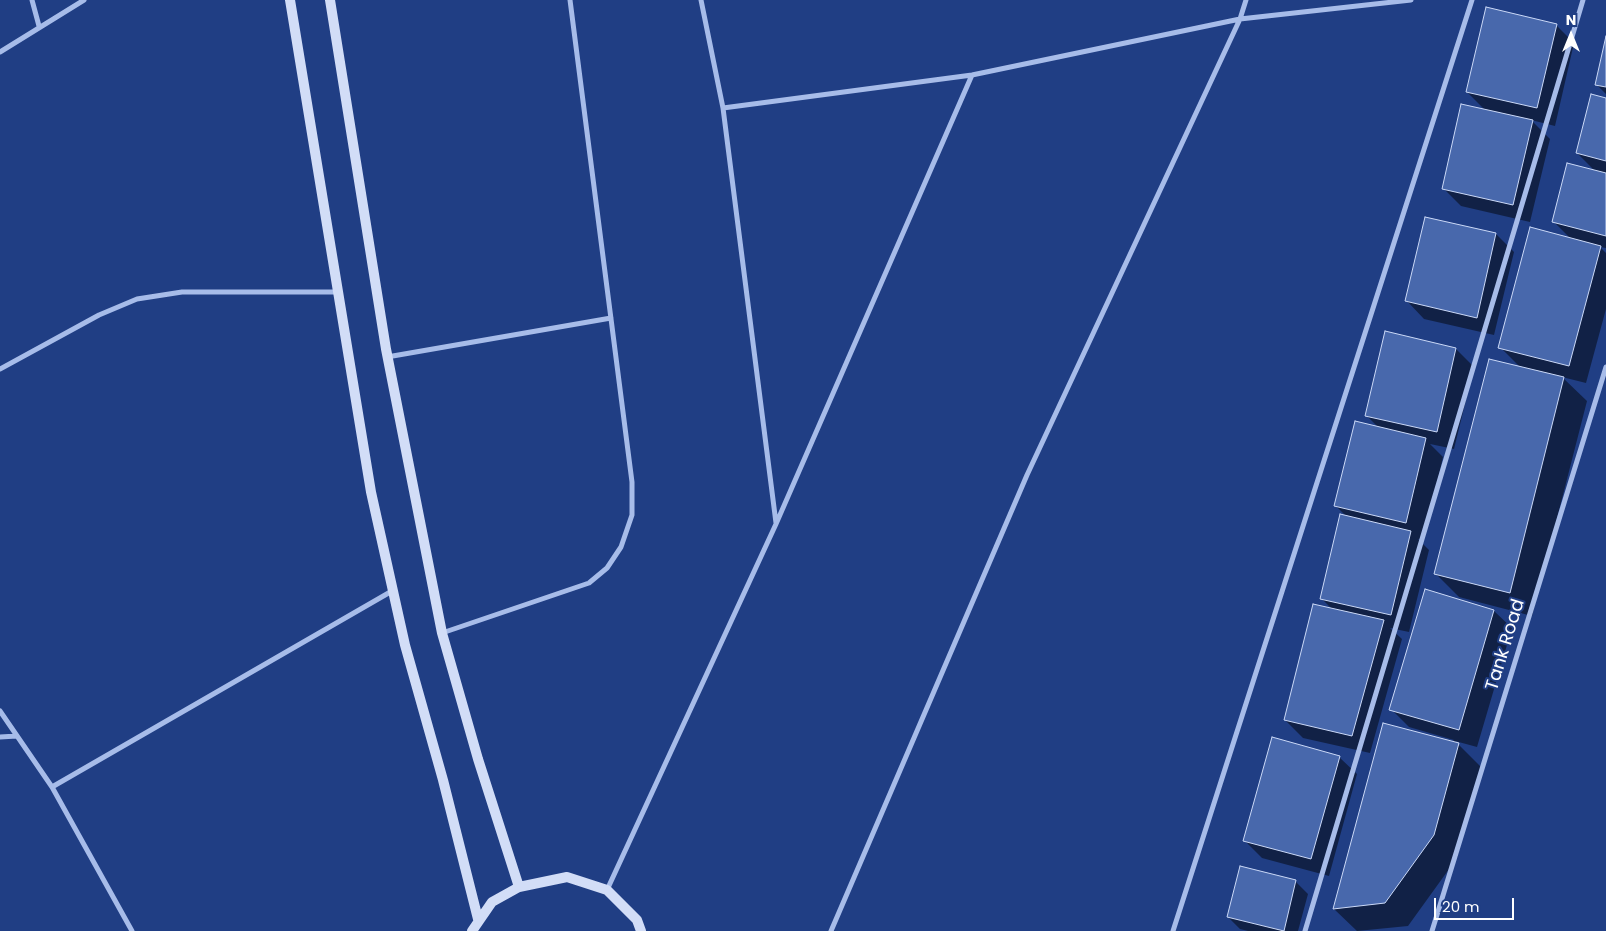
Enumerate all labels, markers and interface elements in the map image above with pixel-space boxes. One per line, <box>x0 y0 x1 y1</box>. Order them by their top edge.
north arrow <box>1546 10 1596 60</box>
text: N <box>1566 10 1576 30</box>
street label: Tank Road <box>1482 597 1530 693</box>
scale bar <box>1436 888 1516 920</box>
text: 20 m <box>1442 896 1480 917</box>

